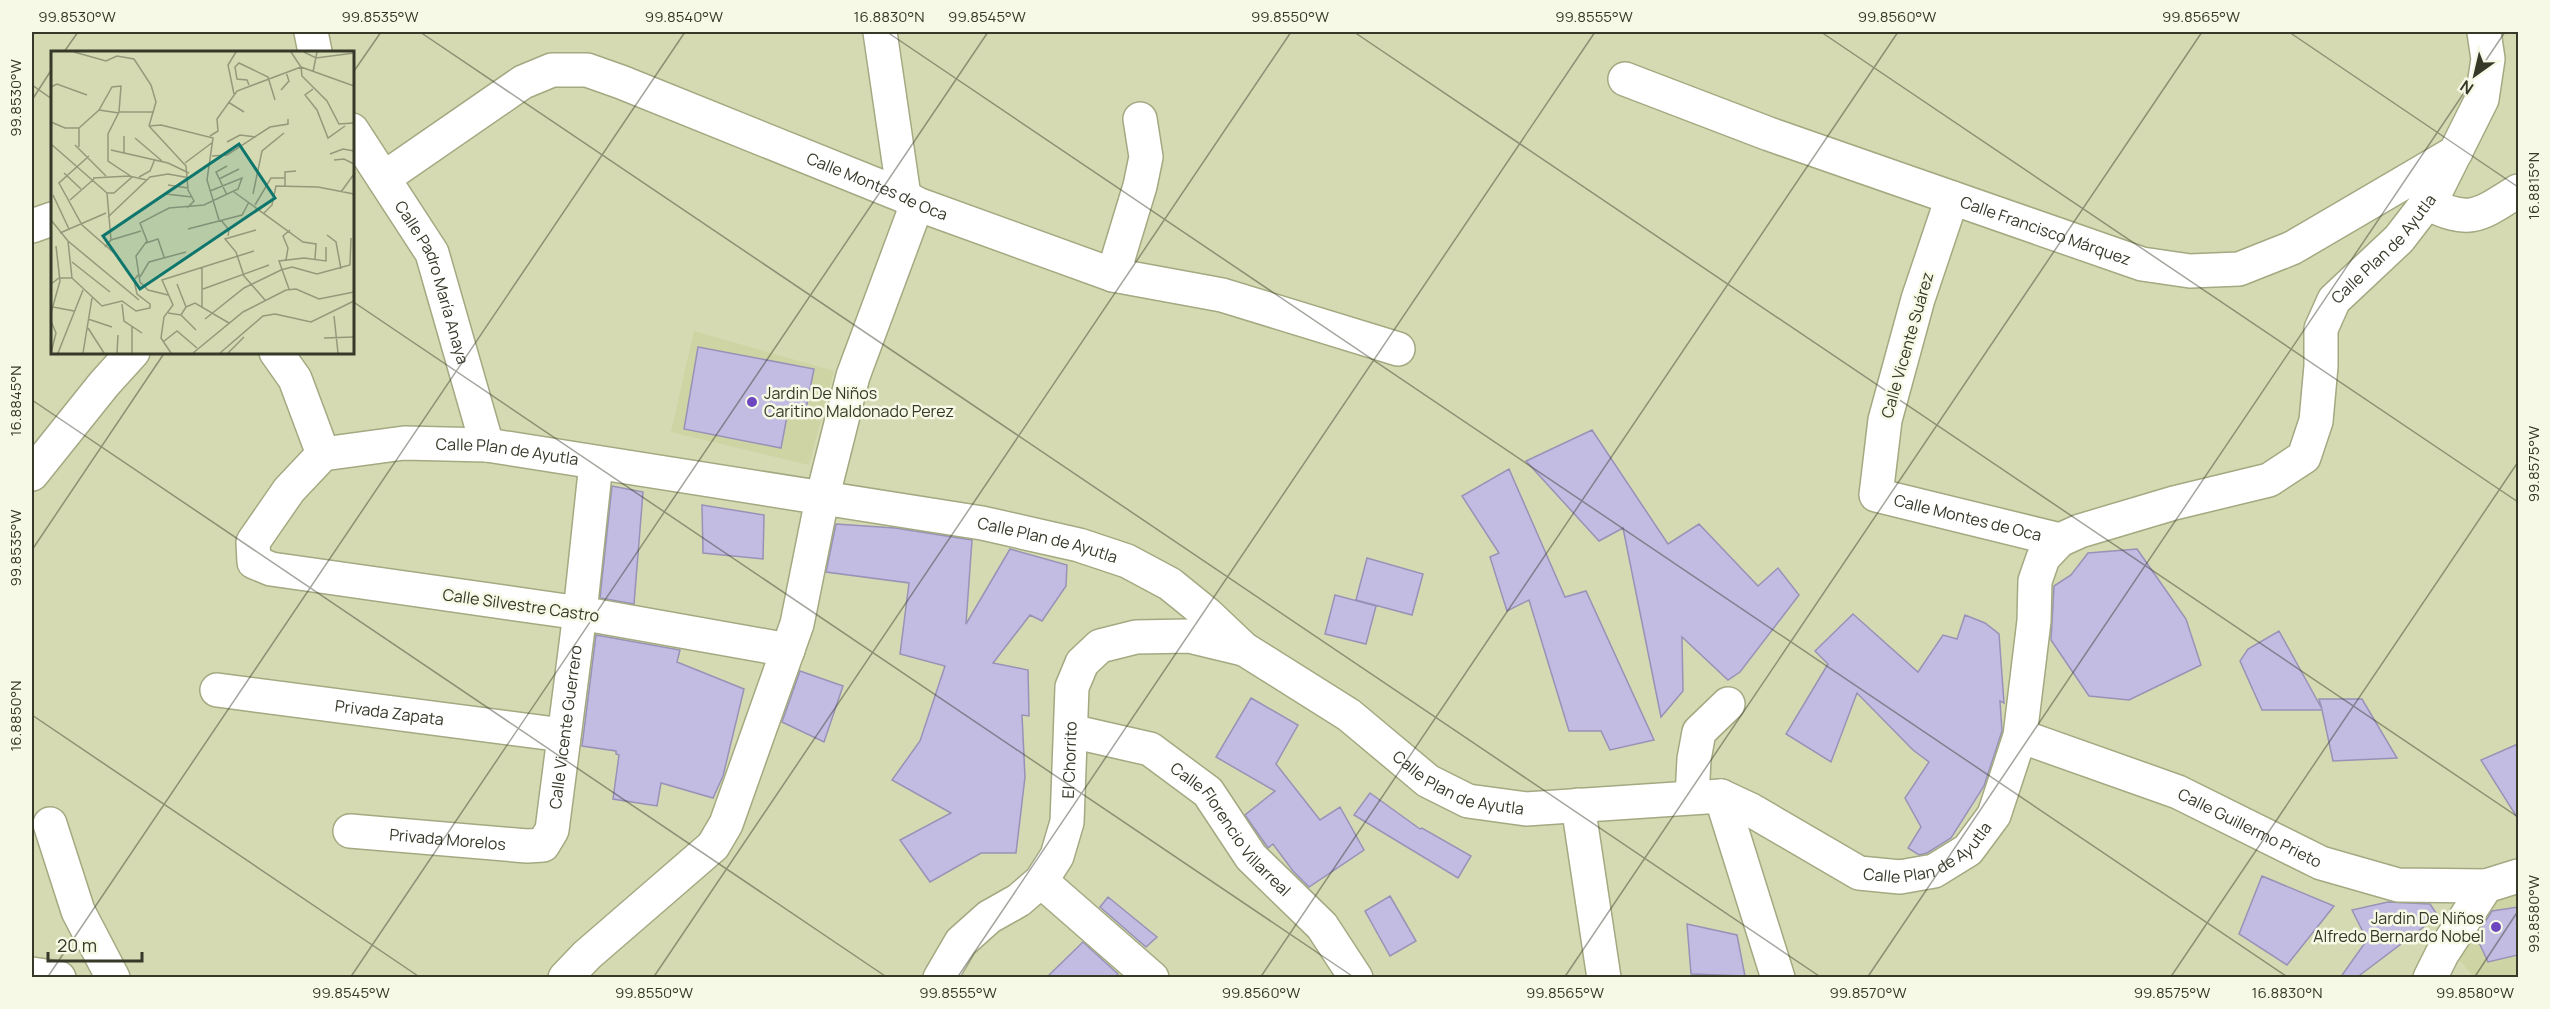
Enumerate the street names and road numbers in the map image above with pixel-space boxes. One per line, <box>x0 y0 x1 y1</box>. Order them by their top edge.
street label: Calle Montes de Oca <box>803 147 951 225</box>
street label: Calle Plan de Ayutla <box>2326 189 2441 308</box>
street label: Calle Francisco Márquez <box>1957 190 2134 270</box>
street label: Calle Padro María Anaya <box>390 196 474 367</box>
street label: Calle Vicente Suárez <box>1876 269 1938 421</box>
street label: Calle Plan de Ayutla <box>435 433 580 470</box>
street label: Calle Montes de Oca <box>1892 489 2044 546</box>
street label: Calle Plan de Ayutla <box>975 511 1120 568</box>
street label: Calle Silvestre Castro <box>441 583 601 627</box>
street label: Calle Vicente Guerrero <box>544 644 587 810</box>
street label: Privada Zapata <box>334 694 445 730</box>
street label: El Chorrito <box>1057 721 1082 799</box>
street label: Calle Plan de Ayutla <box>1388 745 1525 820</box>
street label: Calle Florencio Villarreal <box>1166 757 1296 901</box>
street label: Calle Guillermo Prieto <box>2174 783 2326 873</box>
street label: Calle Plan de Ayutla <box>1862 817 1996 888</box>
street label: Privada Morelos <box>389 823 507 855</box>

